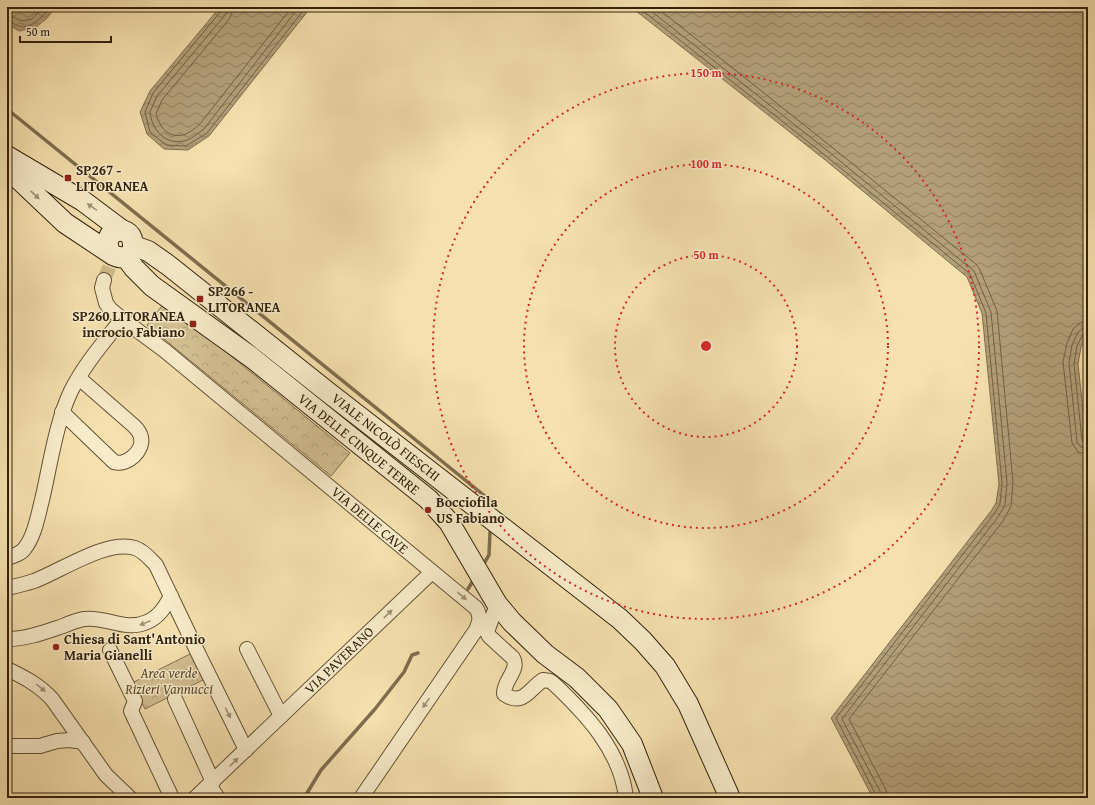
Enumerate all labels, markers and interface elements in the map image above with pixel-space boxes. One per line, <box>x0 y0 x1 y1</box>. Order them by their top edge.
scale bar <box>20 18 111 44</box>
text: 50 m <box>26 23 50 40</box>
text: 150 m <box>690 64 723 81</box>
text: 100 m <box>690 155 723 172</box>
place label: SP267 - LITORANEA <box>76 160 149 196</box>
marker: SP267 - LITORANEA <box>63 173 73 183</box>
one-way arrow <box>30 190 40 200</box>
one-way arrow <box>87 203 97 211</box>
text: 50 m <box>693 246 719 263</box>
place label: SP266 - LITORANEA <box>208 281 281 317</box>
marker: SP266 - LITORANEA <box>195 294 205 304</box>
place label: SP260 LITORANEA incrocio Fabiano <box>72 306 186 342</box>
marker: SP260 LITORANEA incrocio Fabiano <box>188 319 198 329</box>
centre of rings <box>699 339 713 353</box>
street label: VIALE NICOLÒ FIESCHI <box>327 388 445 486</box>
street label: VIA DELLE CINQUE TERRE <box>294 389 424 499</box>
street label: VIA DELLE CAVE <box>327 482 413 558</box>
place label: Bocciofila US Fabiano <box>436 492 505 528</box>
marker: Bocciofila US Fabiano <box>423 505 433 515</box>
one-way arrow <box>457 592 468 601</box>
one-way arrow <box>383 609 393 618</box>
one-way arrow <box>138 620 150 626</box>
street label: VIA PAVERANO <box>300 622 378 698</box>
place label: Chiesa di Sant'Antonio Maria Gianelli <box>64 629 206 665</box>
marker: Chiesa di Sant'Antonio Maria Gianelli <box>51 642 61 652</box>
park label: Area verde Rizieri Vannucci <box>124 663 213 699</box>
one-way arrow <box>35 684 46 693</box>
one-way arrow <box>422 697 430 708</box>
one-way arrow <box>225 707 231 719</box>
one-way arrow <box>229 757 239 767</box>

